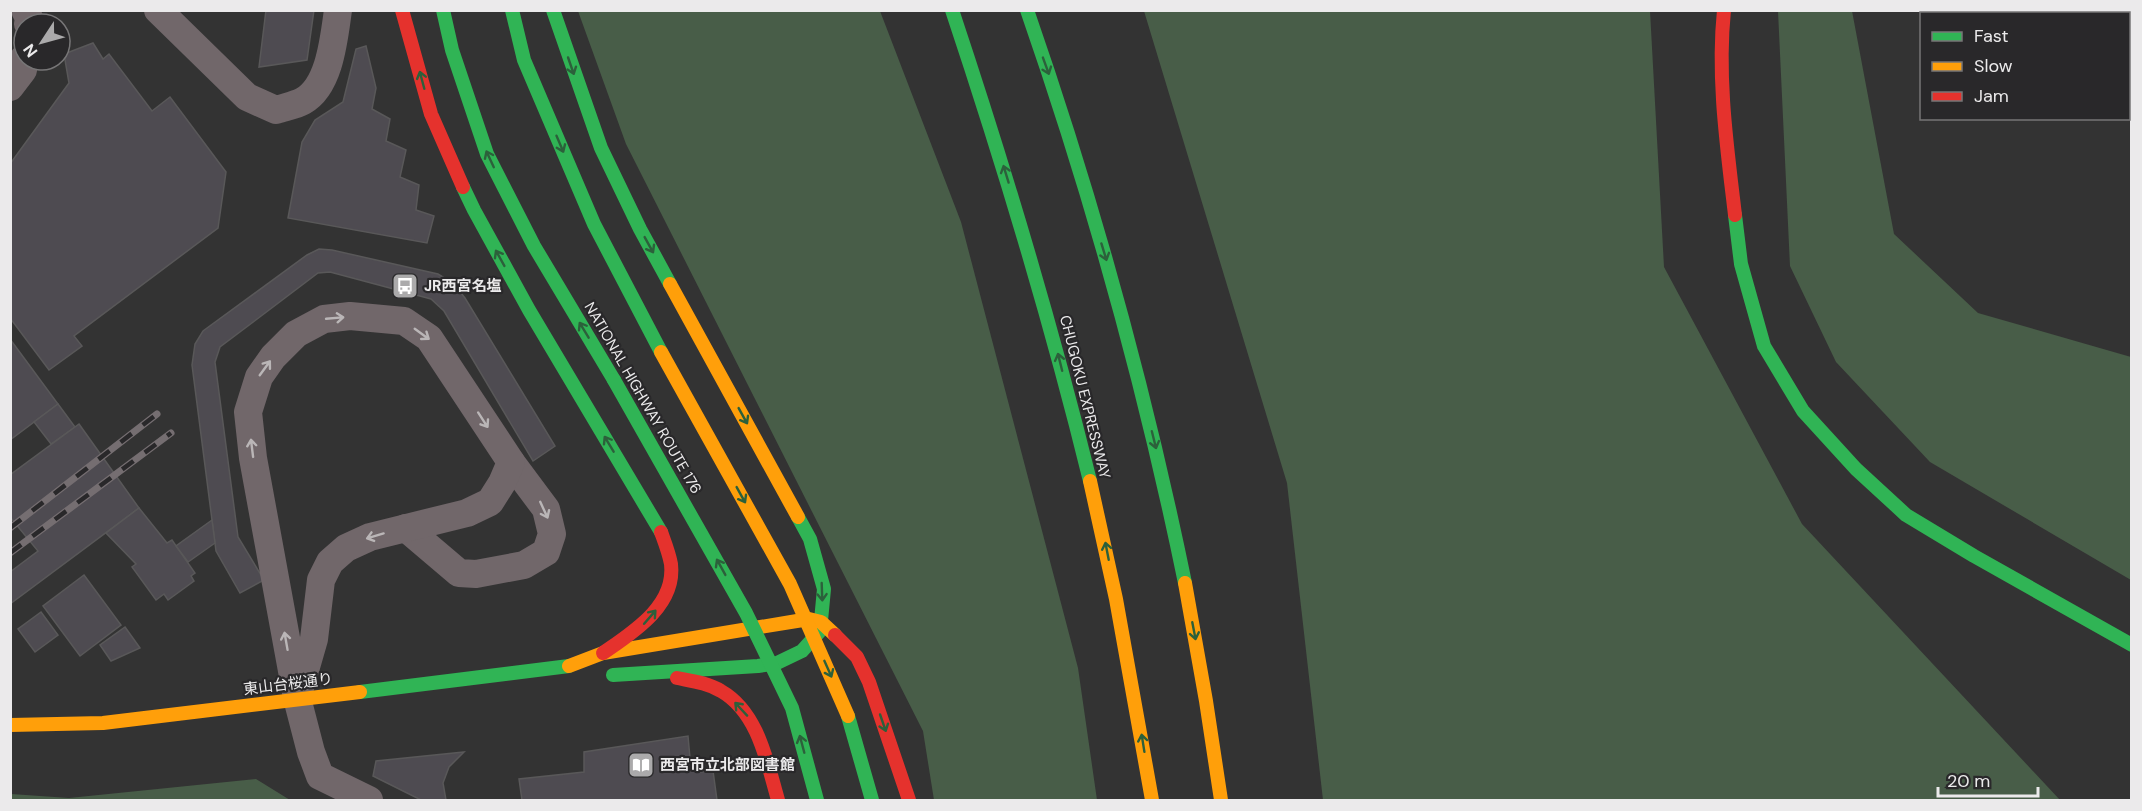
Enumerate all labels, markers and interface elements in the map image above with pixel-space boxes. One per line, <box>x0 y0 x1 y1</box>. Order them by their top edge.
north arrow <box>12 12 72 72</box>
legend <box>1920 12 2130 120</box>
text: Fast <box>1974 24 2009 48</box>
text: N <box>18 40 42 61</box>
text: Slow <box>1974 54 2013 78</box>
one-way arrow <box>567 56 578 75</box>
one-way arrow <box>1042 56 1053 74</box>
one-way arrow <box>415 71 427 90</box>
text: Jam <box>1974 84 2009 108</box>
one-way arrow <box>555 135 566 153</box>
one-way arrow <box>484 151 496 169</box>
one-way arrow <box>1000 165 1011 184</box>
one-way arrow <box>643 236 655 253</box>
one-way arrow <box>1099 242 1110 261</box>
one-way arrow <box>494 250 506 267</box>
bus stop icon: JR西宮名塩 <box>390 271 420 301</box>
place label: JR西宮名塩 <box>424 276 502 296</box>
street label: NATIONAL HIGHWAY ROUTE 176 <box>580 299 706 497</box>
one-way arrow <box>325 312 345 323</box>
street label: CHUGOKU EXPRESSWAY <box>1055 313 1115 481</box>
one-way arrow <box>578 322 590 339</box>
one-way arrow <box>414 327 430 340</box>
one-way arrow <box>1054 353 1066 372</box>
one-way arrow <box>259 361 271 377</box>
one-way arrow <box>738 406 749 424</box>
one-way arrow <box>478 411 490 428</box>
one-way arrow <box>1148 431 1160 450</box>
one-way arrow <box>603 436 615 453</box>
one-way arrow <box>246 439 257 459</box>
one-way arrow <box>736 485 747 503</box>
one-way arrow <box>538 500 550 518</box>
one-way arrow <box>366 531 385 542</box>
one-way arrow <box>1101 542 1112 561</box>
one-way arrow <box>715 559 726 577</box>
one-way arrow <box>817 581 828 601</box>
one-way arrow <box>643 609 656 625</box>
one-way arrow <box>1189 621 1200 640</box>
one-way arrow <box>280 631 291 651</box>
one-way arrow <box>823 660 834 678</box>
street label: 東山台桜通り <box>242 669 334 699</box>
one-way arrow <box>734 701 748 716</box>
one-way arrow <box>878 713 889 732</box>
one-way arrow <box>1137 733 1148 753</box>
one-way arrow <box>796 735 807 754</box>
library icon: 西宮市立北部図書館 <box>626 750 656 780</box>
place label: 西宮市立北部図書館 <box>660 755 795 775</box>
scale bar <box>1938 760 2038 798</box>
text: 20 m <box>1947 769 1990 793</box>

